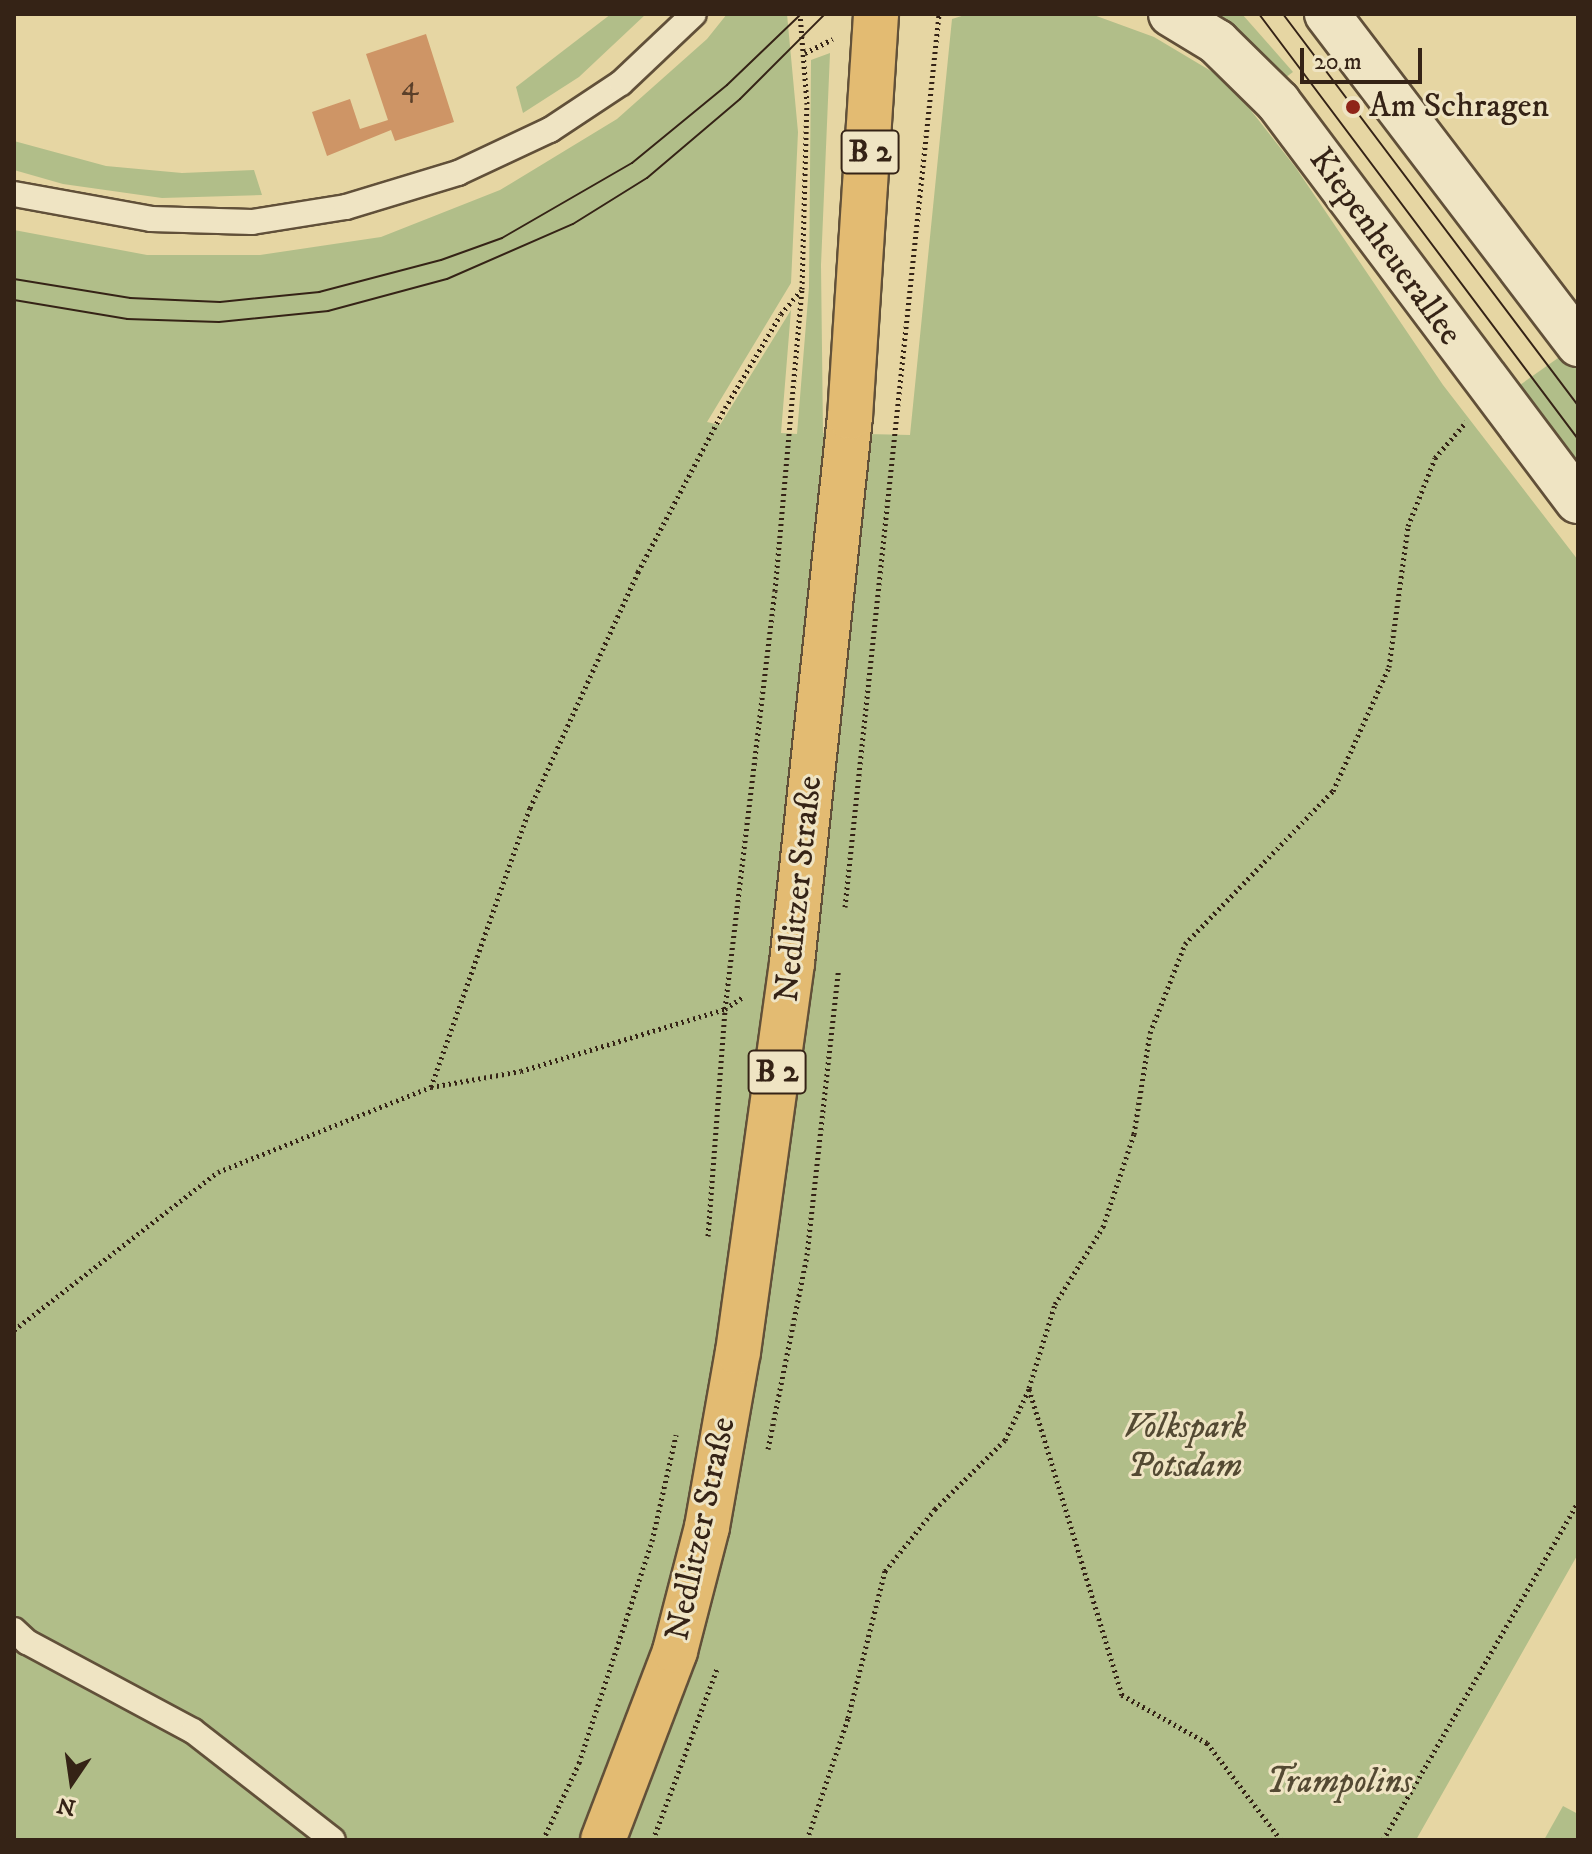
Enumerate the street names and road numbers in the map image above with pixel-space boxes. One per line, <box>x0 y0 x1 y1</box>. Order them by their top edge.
road number: B 2 <box>840 124 900 180</box>
street label: Kiepenheuerallee <box>1300 141 1470 353</box>
street label: Nedlitzer Straße <box>767 774 831 1004</box>
road number: B 2 <box>747 1044 807 1100</box>
street label: Nedlitzer Straße <box>657 1414 745 1644</box>

